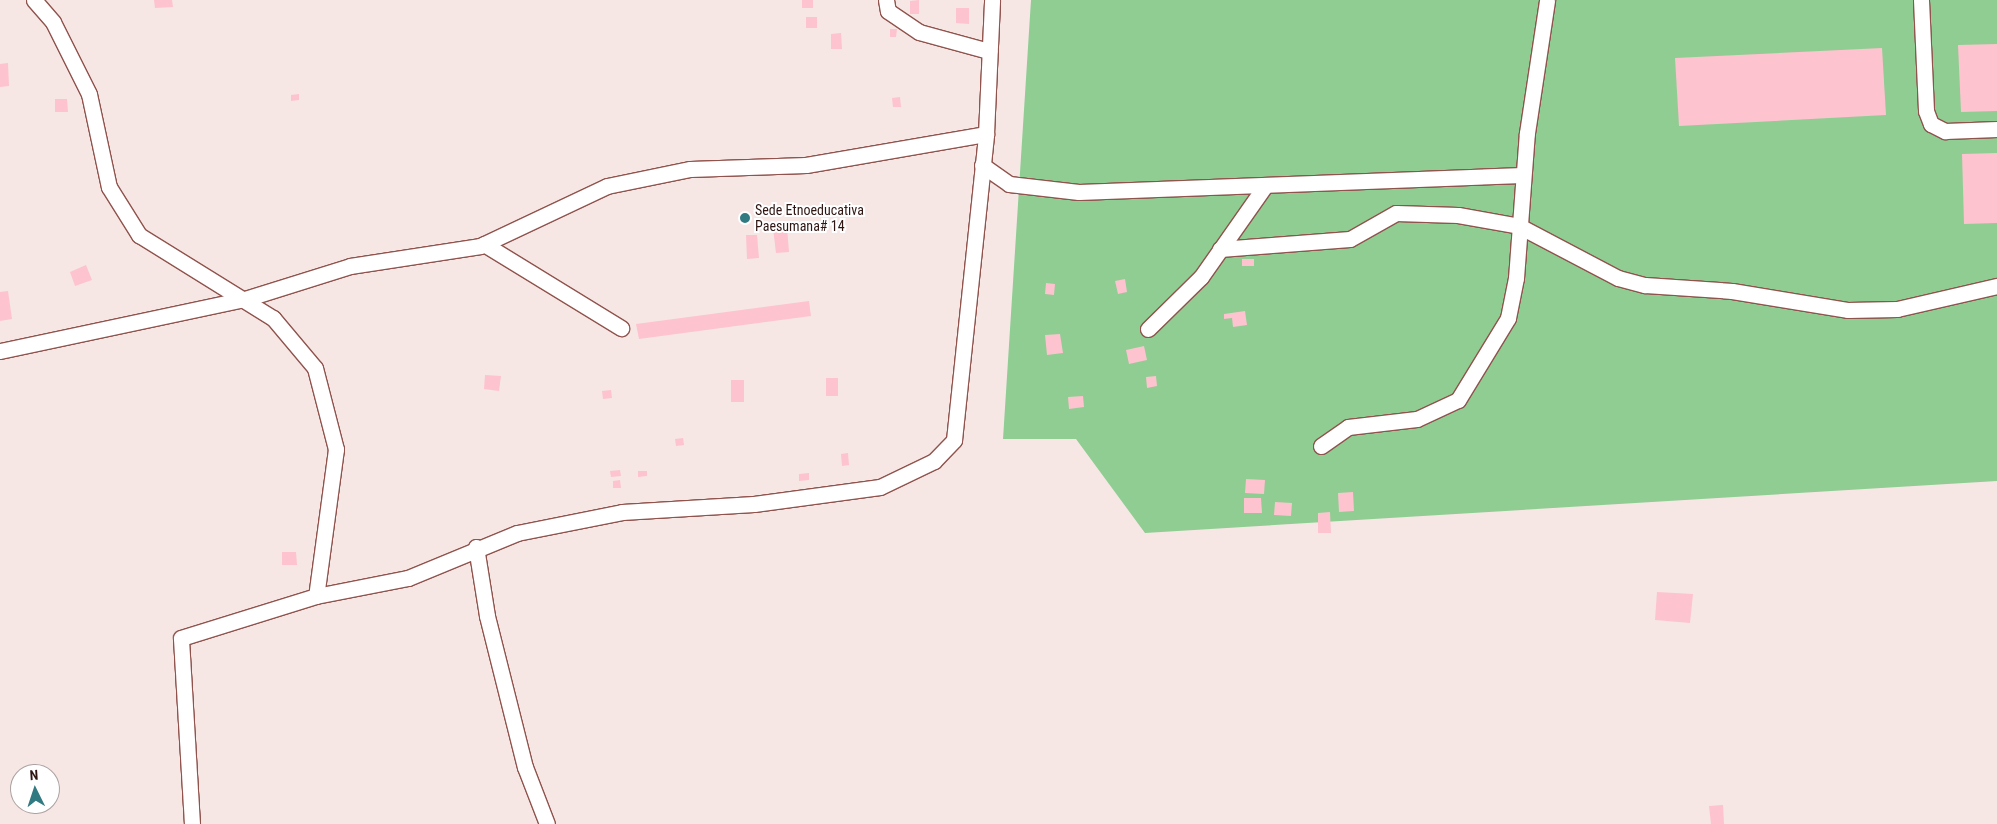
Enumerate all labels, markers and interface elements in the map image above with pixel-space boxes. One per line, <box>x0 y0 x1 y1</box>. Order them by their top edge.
place label: Sede Etnoeducativa Paesumana# 14 <box>755 202 864 234</box>
marker: Sede Etnoeducativa Paesumana# 14 <box>739 212 751 224</box>
north arrow <box>10 764 60 814</box>
text: N <box>29 767 39 783</box>

